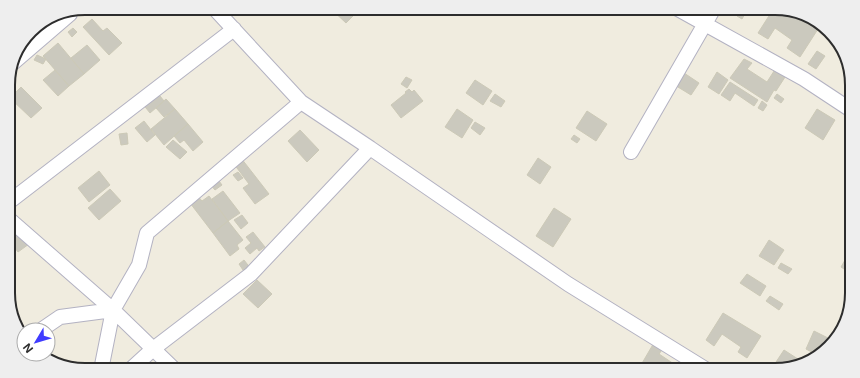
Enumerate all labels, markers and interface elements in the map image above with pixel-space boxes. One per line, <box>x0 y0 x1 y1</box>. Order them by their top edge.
north arrow <box>16 322 56 362</box>
text: N <box>20 341 36 356</box>

